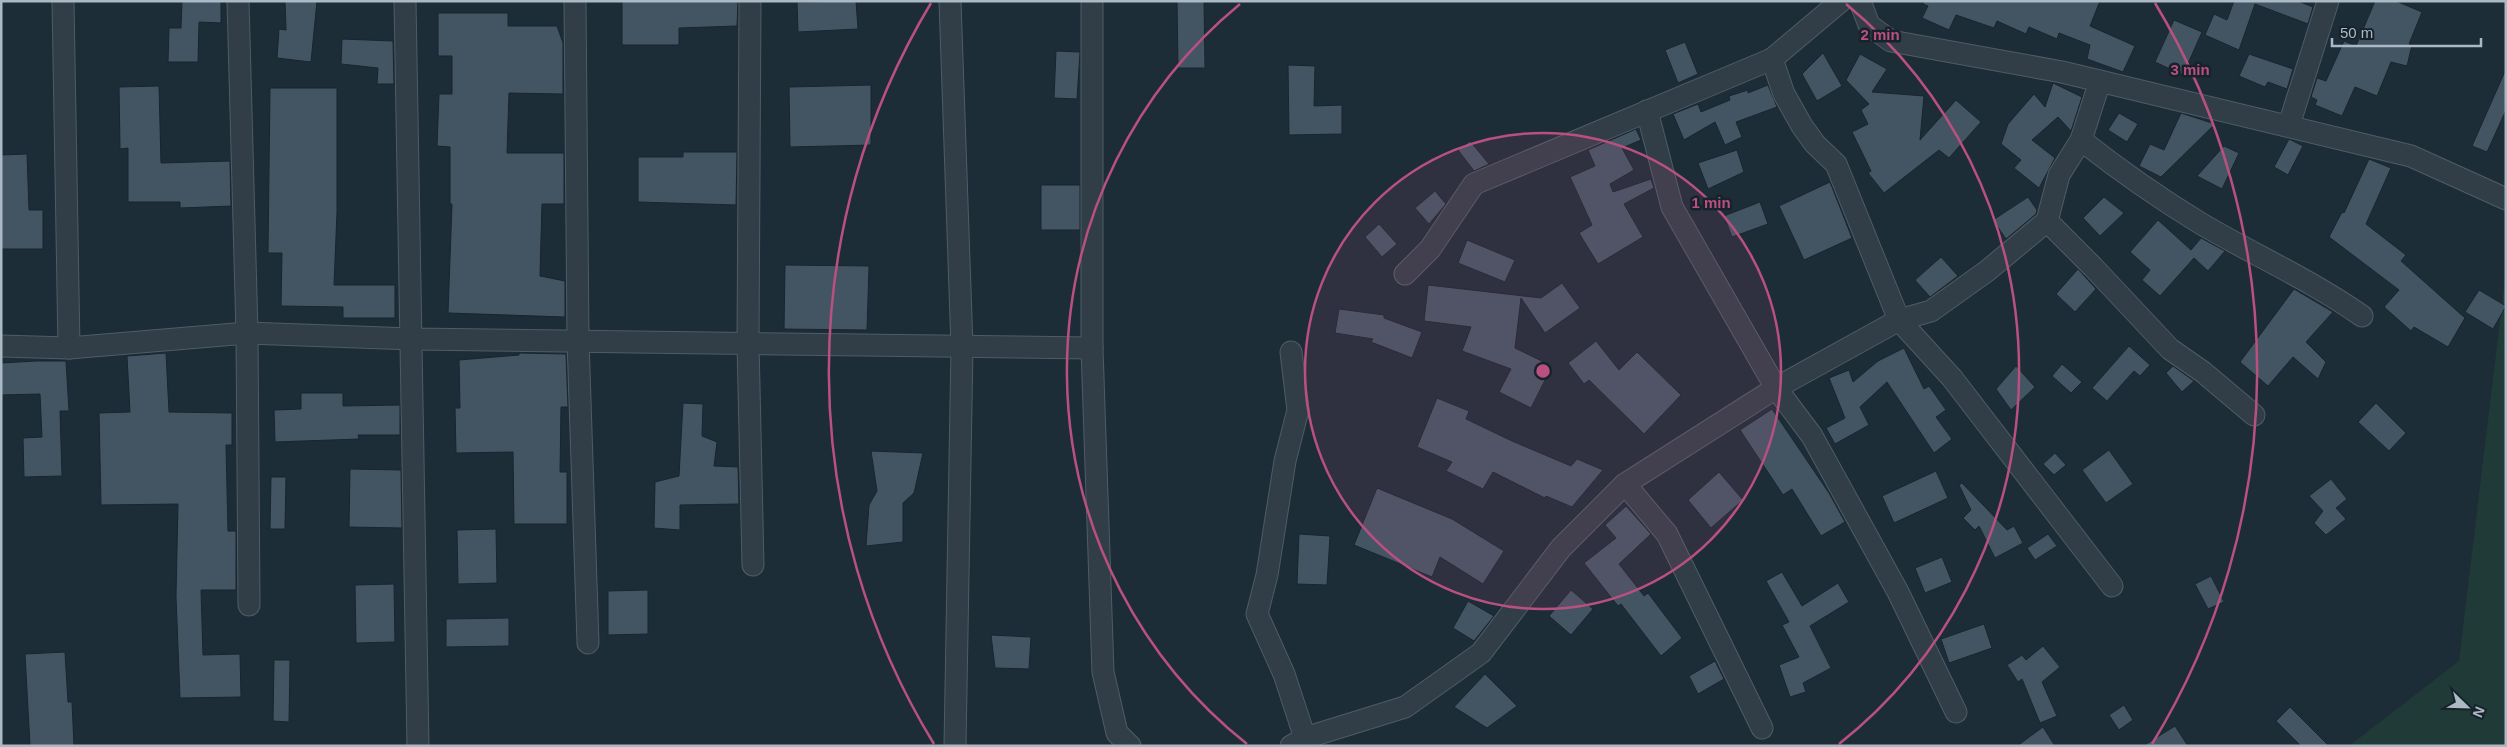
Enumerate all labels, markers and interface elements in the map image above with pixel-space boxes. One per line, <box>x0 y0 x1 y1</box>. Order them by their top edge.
scale bar <box>2332 15 2481 47</box>
text: 50 m <box>2340 24 2373 41</box>
text: 2 min <box>1860 26 1900 43</box>
text: 3 min <box>2170 61 2210 78</box>
text: 1 min <box>1691 194 1731 211</box>
centre of rings <box>1534 362 1552 380</box>
north arrow <box>2442 682 2492 732</box>
text: N <box>2470 704 2488 720</box>

